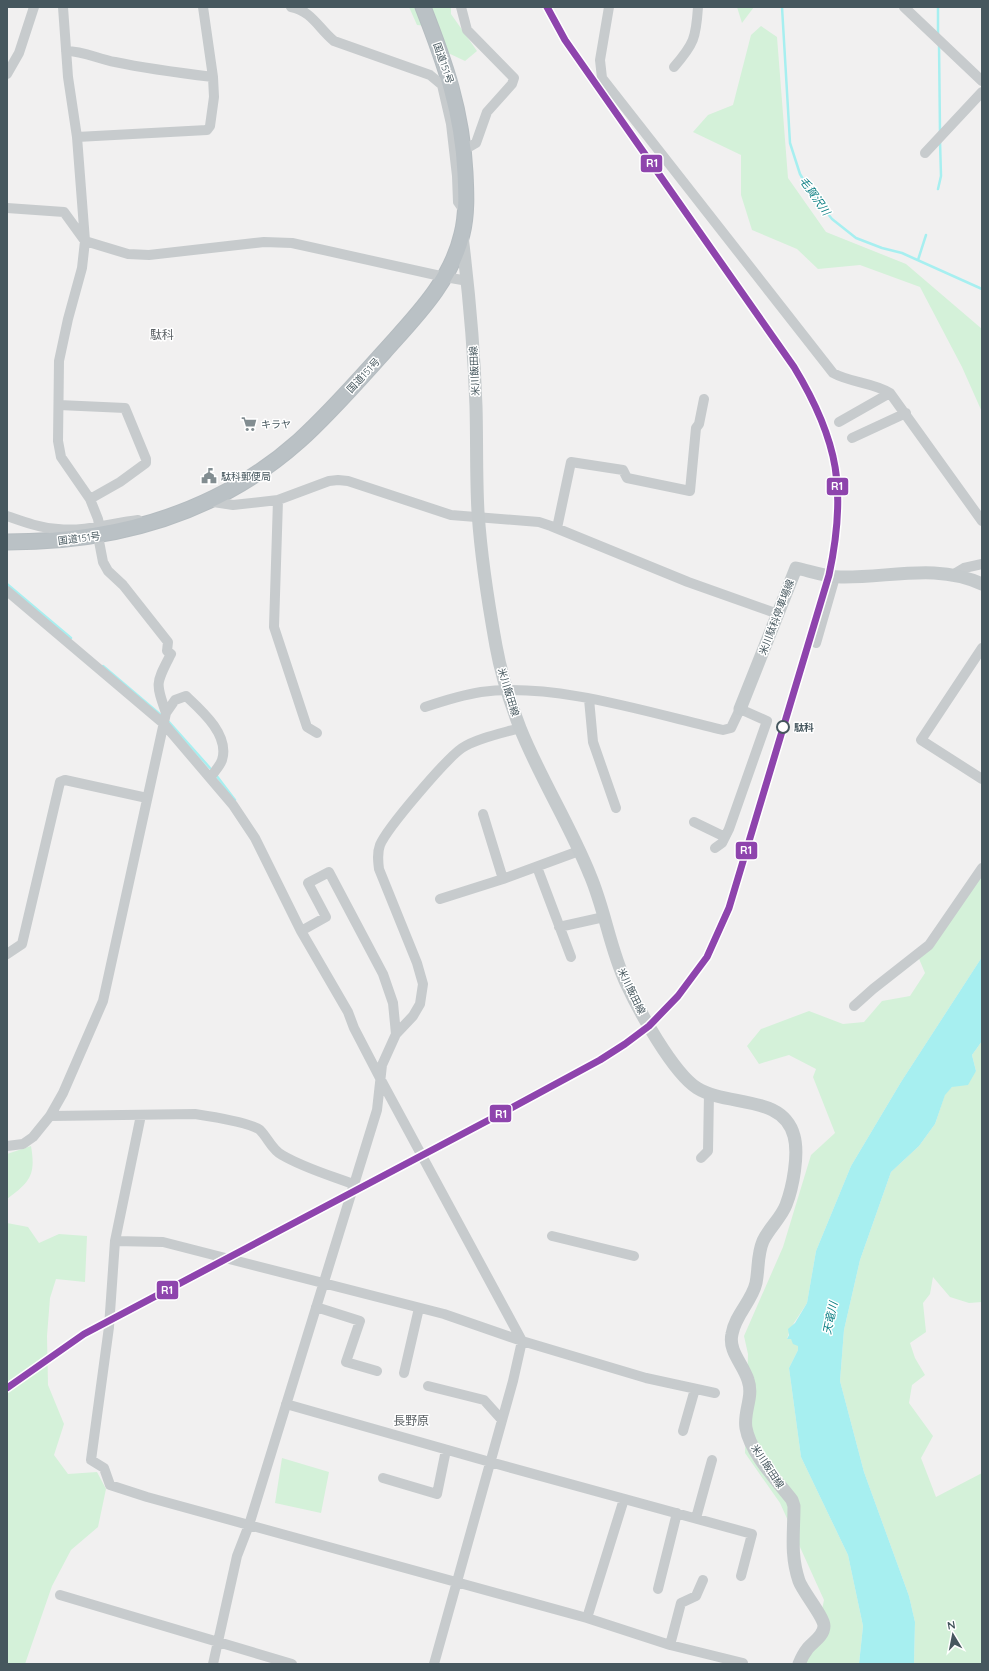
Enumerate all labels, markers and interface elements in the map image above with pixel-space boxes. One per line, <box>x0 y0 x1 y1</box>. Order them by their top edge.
street label: 国道151号 <box>430 41 457 86</box>
line badge: R1 <box>640 154 663 173</box>
text: R1 <box>646 156 658 170</box>
water label: 毛賀沢川 <box>797 174 834 219</box>
district label: 駄科 <box>150 327 174 342</box>
street label: 米川飯田線 <box>467 346 482 396</box>
street label: 国道151号 <box>344 355 383 395</box>
supermarket icon: キラヤ <box>240 415 258 433</box>
place label: キラヤ <box>261 418 291 431</box>
public building icon: 駄科郵便局 <box>200 467 218 485</box>
place label: 駄科郵便局 <box>221 470 271 483</box>
line badge: R1 <box>826 477 849 496</box>
text: R1 <box>831 479 843 493</box>
street label: 国道151号 <box>57 529 101 548</box>
street label: 米川駄科停車場線 <box>756 578 797 657</box>
street label: 米川飯田線 <box>495 666 522 718</box>
marker: 駄科 <box>776 720 790 734</box>
place label: 駄科 <box>794 721 814 734</box>
line badge: R1 <box>735 841 758 860</box>
text: R1 <box>740 843 752 857</box>
street label: 米川飯田線 <box>615 966 648 1017</box>
line badge: R1 <box>489 1104 512 1123</box>
text: R1 <box>495 1107 507 1121</box>
line badge: R1 <box>156 1280 179 1300</box>
text: R1 <box>161 1283 173 1297</box>
water label: 天竜川 <box>820 1299 840 1336</box>
district label: 長野原 <box>393 1413 429 1428</box>
street label: 米川飯田線 <box>748 1442 787 1491</box>
north arrow <box>933 1615 973 1655</box>
text: N <box>946 1618 956 1633</box>

